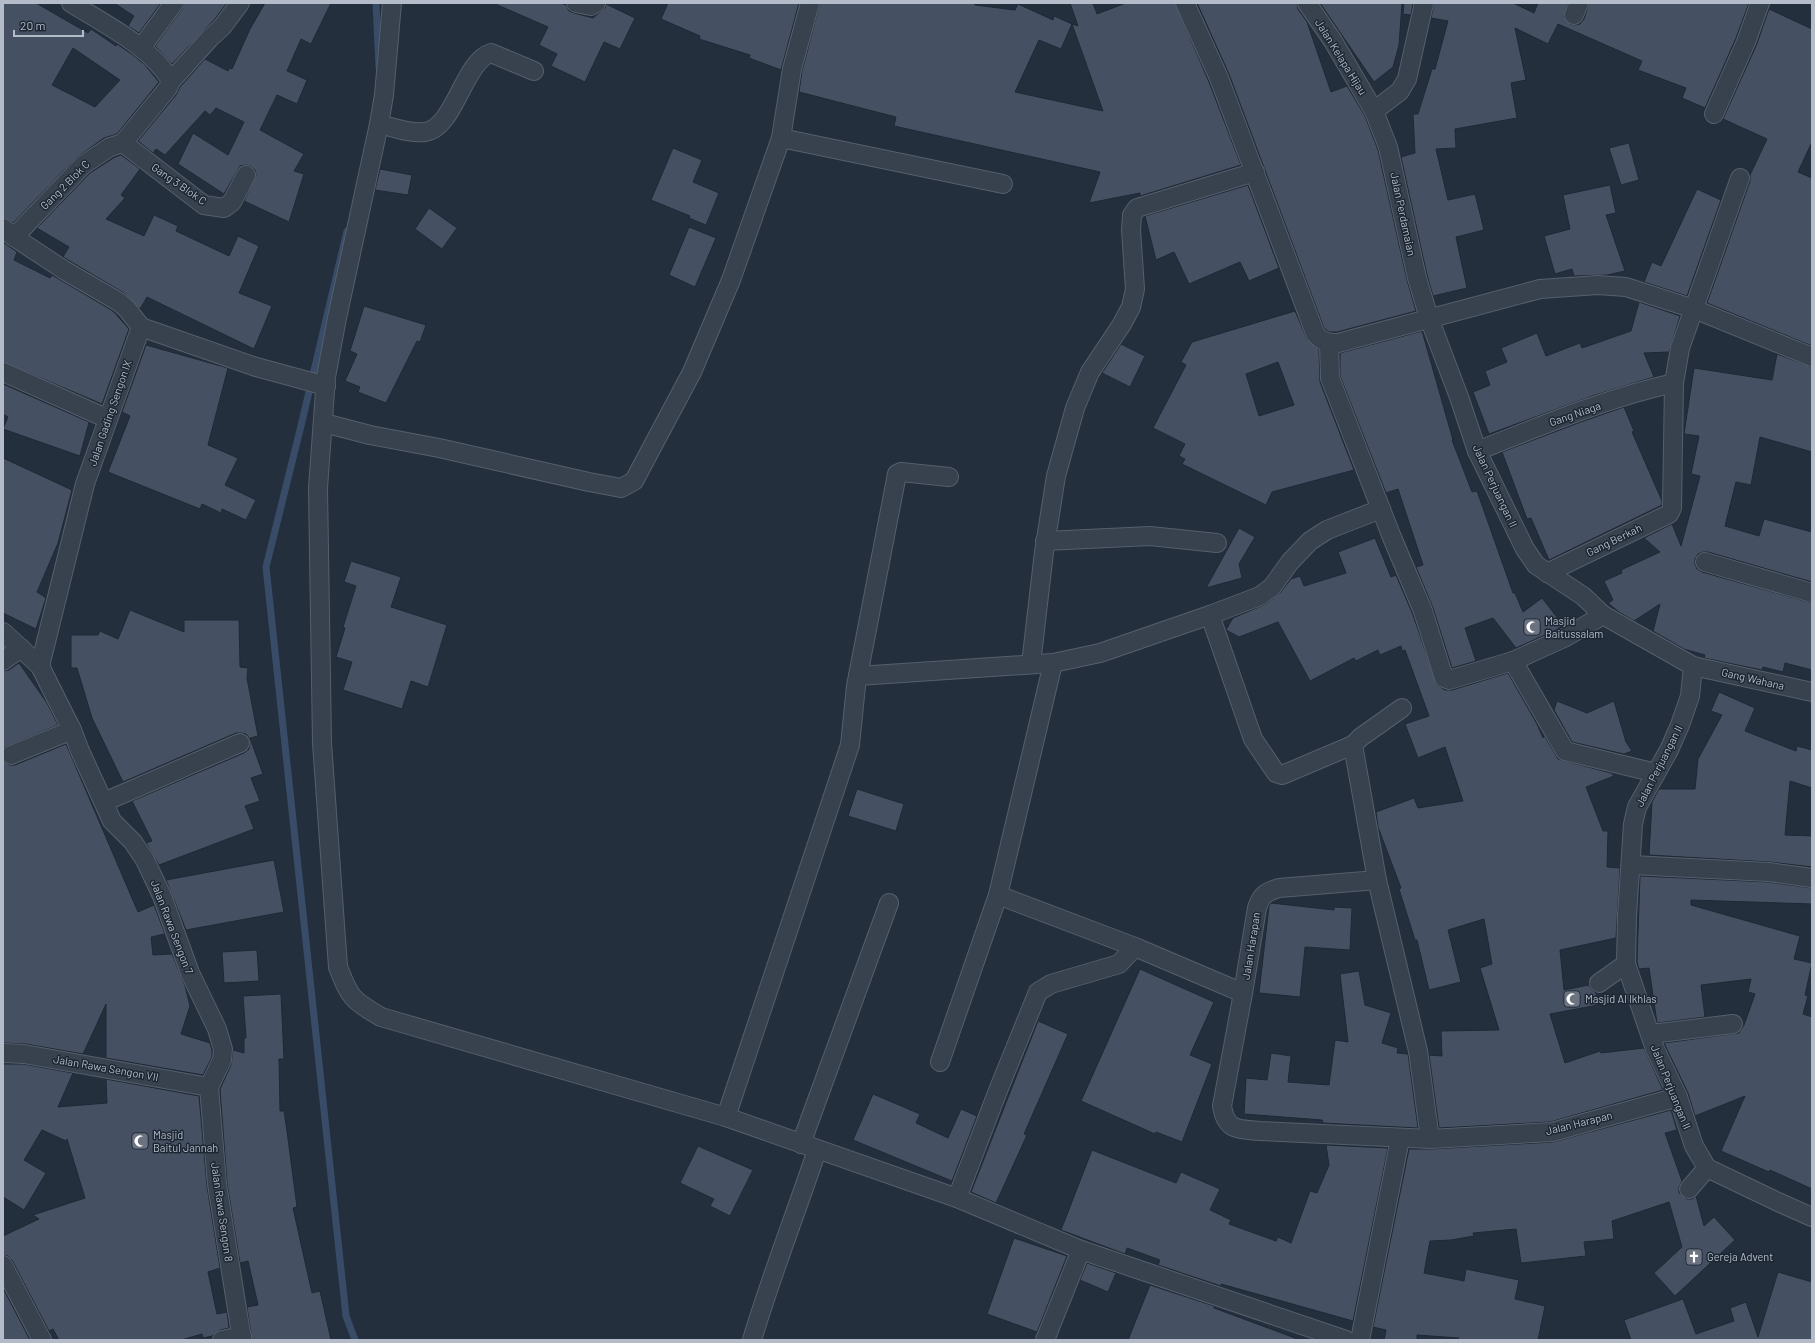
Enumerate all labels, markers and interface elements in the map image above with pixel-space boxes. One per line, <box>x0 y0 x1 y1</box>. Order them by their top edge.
scale bar <box>14 12 83 38</box>
street label: Jalan Kelapa Hijau <box>1313 16 1370 97</box>
text: 20 m <box>20 18 46 32</box>
street label: Gang 2 Blok C <box>37 157 92 212</box>
street label: Gang 3 Blok C <box>149 160 209 207</box>
street label: Jalan Perdamaian <box>1388 171 1419 257</box>
street label: Jalan Gading Sengon IX <box>85 358 134 467</box>
street label: Gang Niaga <box>1547 399 1602 428</box>
street label: Jalan Perjuangan II <box>1471 442 1520 529</box>
street label: Gang Berkah <box>1584 521 1644 559</box>
place label: Masjid Baitussalam <box>1545 614 1603 640</box>
mosque icon: Masjid Baitussalam <box>1522 617 1542 637</box>
street label: Gang Wahana <box>1720 665 1786 692</box>
street label: Jalan Perjuangan II <box>1632 723 1685 809</box>
street label: Jalan Rawa Sengon 7 <box>149 878 196 976</box>
street label: Jalan Harapan <box>1239 911 1262 981</box>
mosque icon: Masjid Al Ikhlas <box>1562 989 1582 1009</box>
place label: Masjid Al Ikhlas <box>1585 992 1657 1005</box>
street label: Jalan Perjuangan II <box>1649 1043 1694 1131</box>
street label: Jalan Rawa Sengon VII <box>52 1052 160 1083</box>
street label: Jalan Harapan <box>1544 1108 1614 1137</box>
place label: Masjid Baitul Jannah <box>153 1128 218 1154</box>
mosque icon: Masjid Baitul Jannah <box>130 1131 150 1151</box>
street label: Jalan Rawa Sengon 8 <box>209 1161 236 1263</box>
church icon: Gereja Advent <box>1684 1247 1704 1267</box>
place label: Gereja Advent <box>1707 1250 1773 1263</box>

